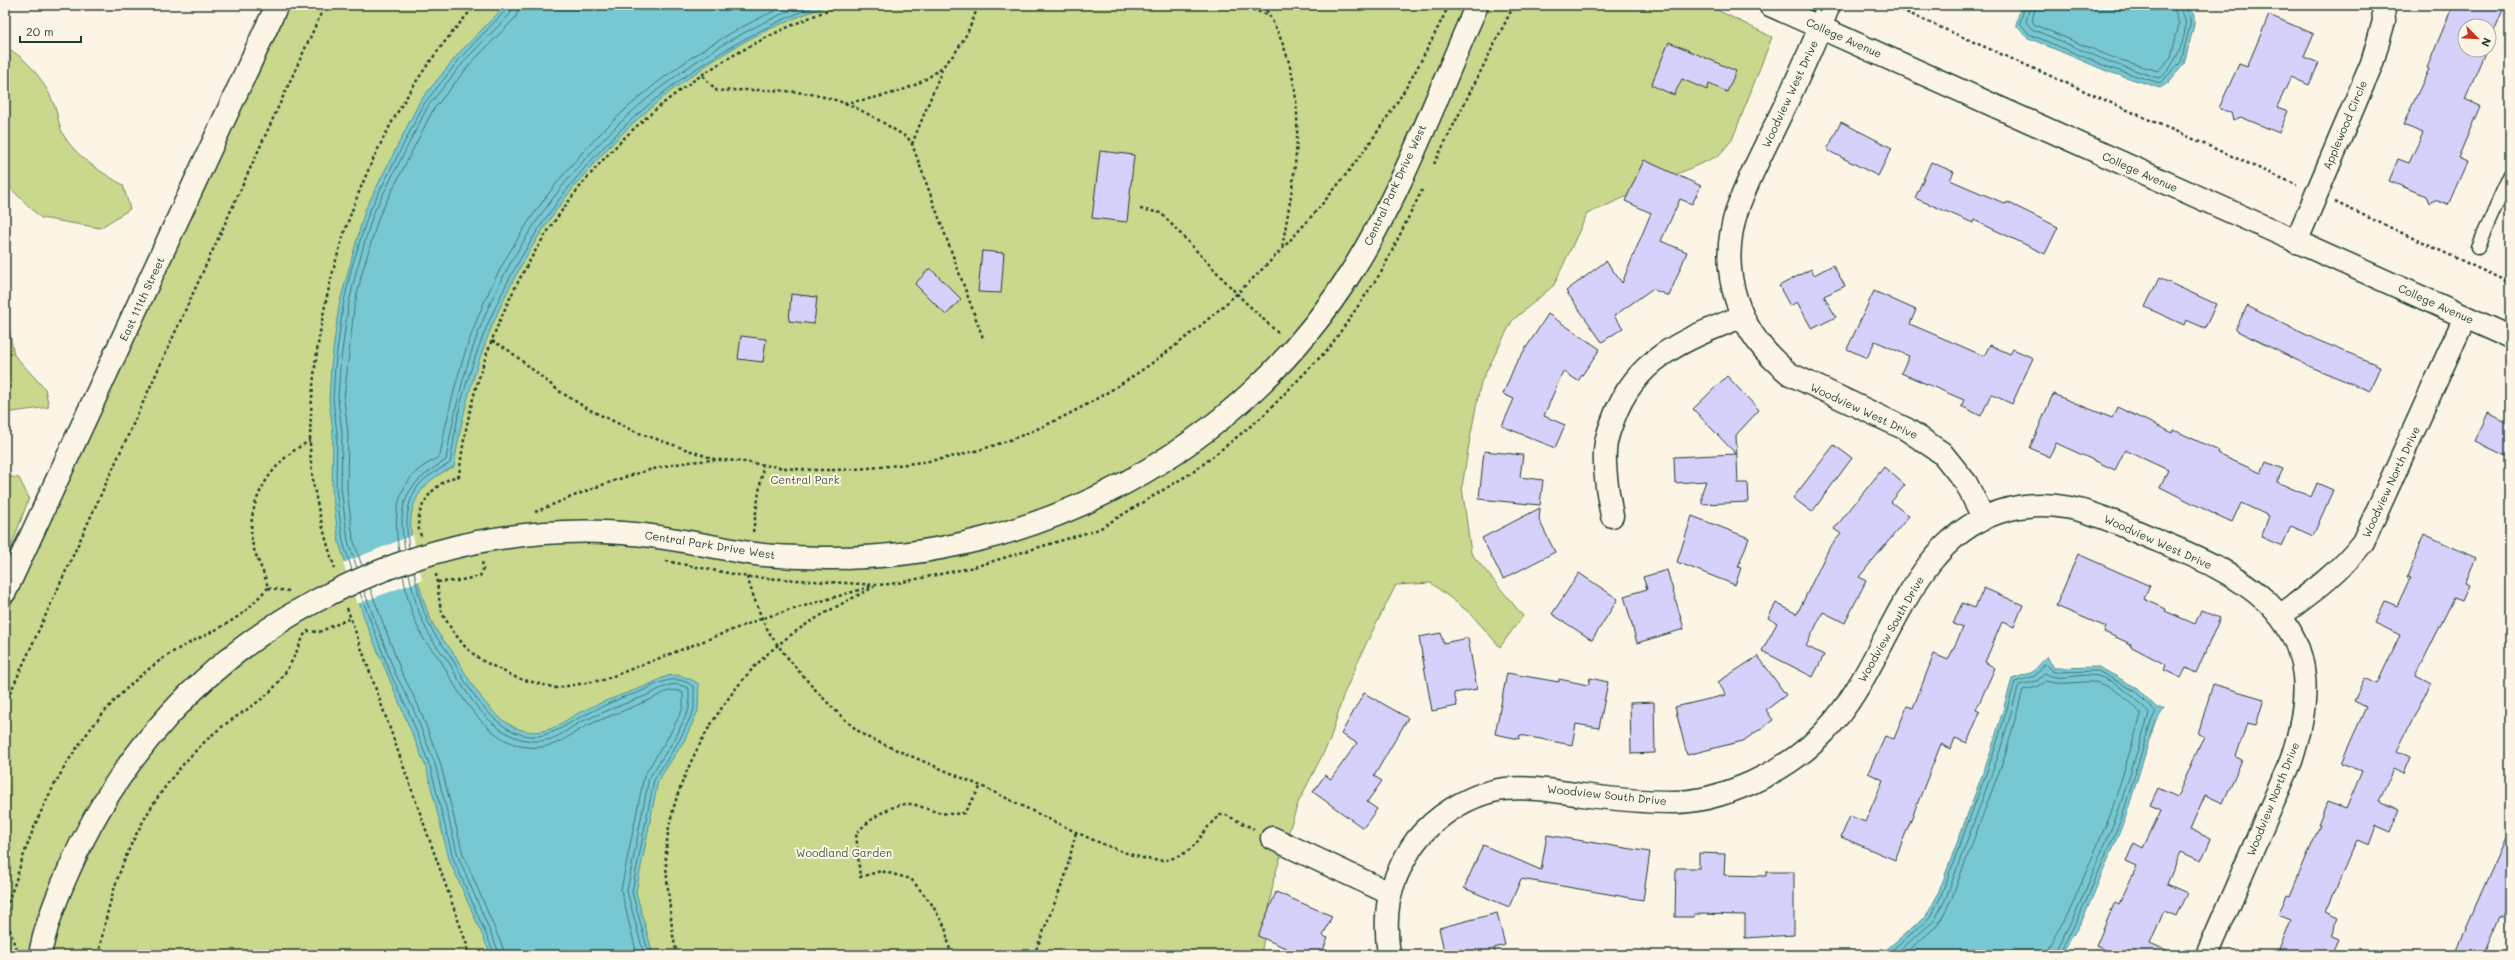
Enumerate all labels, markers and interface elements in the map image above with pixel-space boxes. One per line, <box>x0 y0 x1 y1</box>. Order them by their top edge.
street label: College Avenue <box>1804 14 1885 61</box>
scale bar <box>20 18 81 44</box>
north arrow <box>2457 18 2497 58</box>
text: 20 m <box>26 23 54 39</box>
text: N <box>2478 35 2495 49</box>
street label: Woodview West Drive <box>1758 37 1821 150</box>
street label: Applewood Circle <box>2319 78 2370 172</box>
street label: Central Park Drive West <box>1360 122 1429 248</box>
street label: College Avenue <box>2100 148 2181 195</box>
street label: East 111th Street <box>115 254 168 343</box>
street label: College Avenue <box>2396 280 2477 327</box>
street label: Woodview West Drive <box>1808 379 1921 442</box>
street label: Woodview North Drive <box>2358 423 2423 540</box>
park label: Central Park <box>770 472 840 487</box>
street label: Woodview West Drive <box>2102 511 2215 572</box>
street label: Central Park Drive West <box>644 527 777 562</box>
street label: Woodview South Drive <box>1854 573 1927 685</box>
street label: Woodview North Drive <box>2243 739 2302 858</box>
street label: Woodview South Drive <box>1547 781 1668 808</box>
park label: Woodland Garden <box>796 845 892 860</box>

